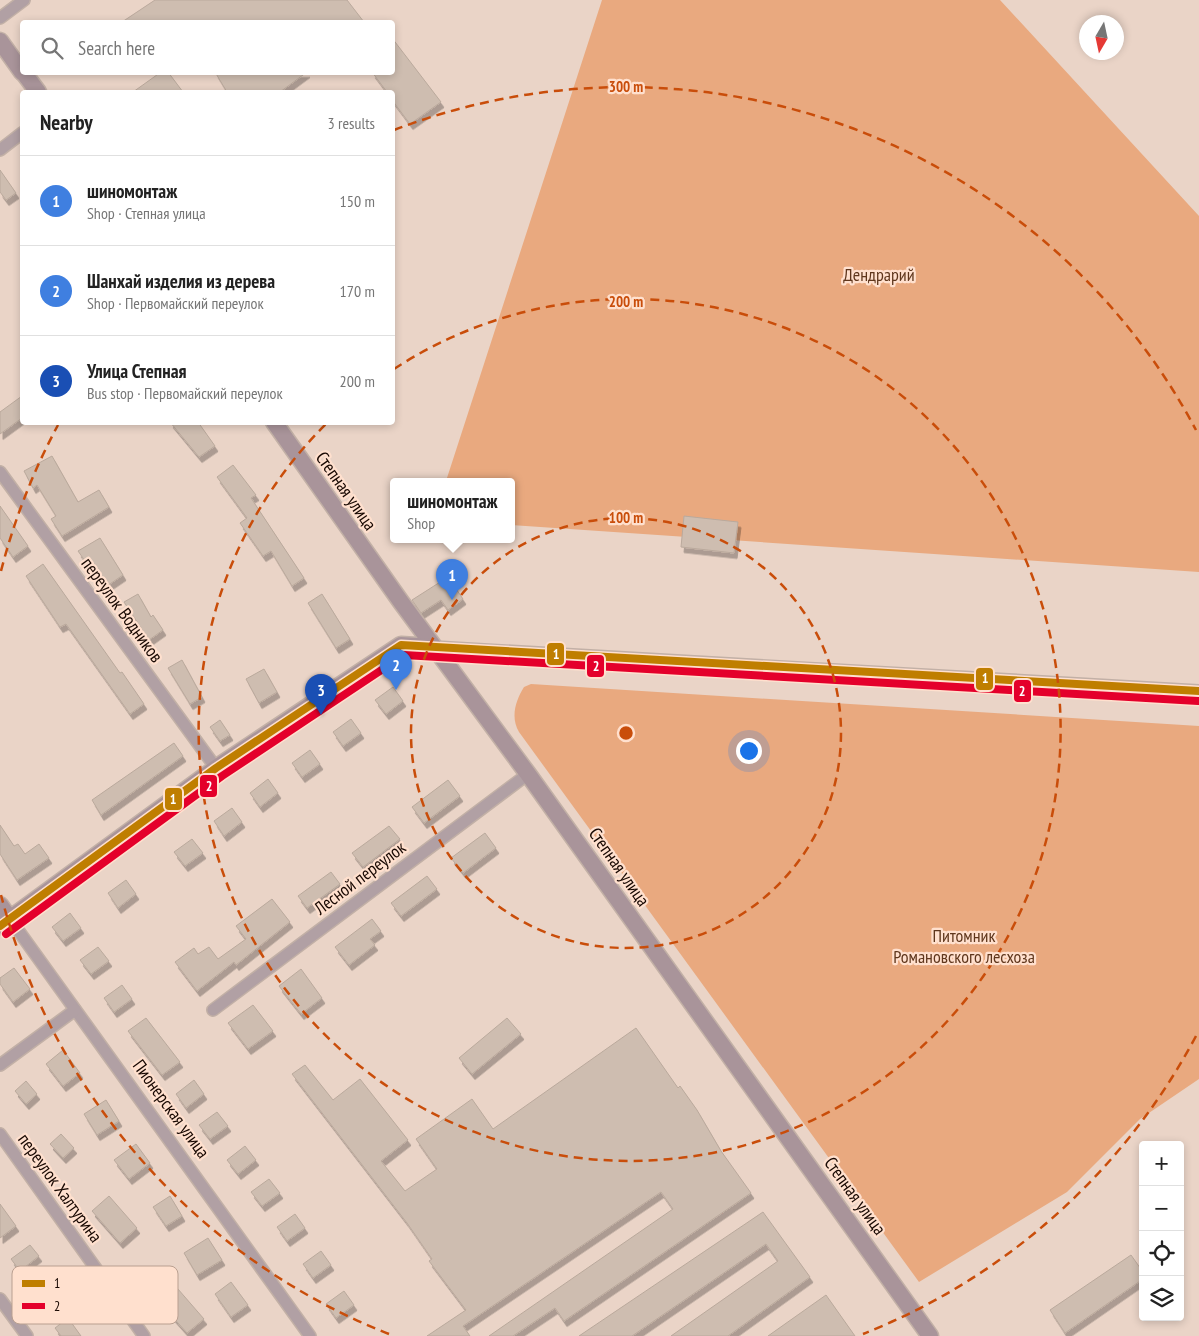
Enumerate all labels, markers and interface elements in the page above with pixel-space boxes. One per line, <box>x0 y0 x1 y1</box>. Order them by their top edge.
north arrow <box>1079 15 1124 60</box>
search box <box>20 20 395 75</box>
icon: search <box>38 34 66 62</box>
text: Search here <box>78 36 155 60</box>
text: 300 m <box>609 77 643 96</box>
text: Nearby <box>40 109 93 136</box>
text: 3 results <box>328 113 375 133</box>
text: шиномонтаж <box>87 179 177 203</box>
text: 1 <box>52 191 60 211</box>
text: 150 m <box>340 191 375 211</box>
text: Shop · Степная улица <box>87 203 206 223</box>
park label: Дендрарий <box>843 263 915 286</box>
text: Шанхай изделия из дерева <box>87 269 275 293</box>
text: 2 <box>52 281 60 301</box>
text: 170 m <box>340 281 375 301</box>
text: 200 m <box>609 292 643 311</box>
text: Shop · Первомайский переулок <box>87 293 264 313</box>
text: Улица Степная <box>87 359 187 383</box>
text: 3 <box>52 371 60 391</box>
text: 200 m <box>340 371 375 391</box>
text: Bus stop · Первомайский переулок <box>87 383 283 403</box>
street label: Степная улица <box>311 447 382 534</box>
popup <box>390 478 515 543</box>
text: шиномонтаж <box>407 489 498 513</box>
text: 100 m <box>609 508 643 527</box>
text: Shop <box>407 513 435 533</box>
street label: переулок Водников <box>77 553 168 667</box>
pin: 1 <box>436 559 468 600</box>
line badge: 1 <box>546 642 565 666</box>
text: 1 <box>553 645 559 663</box>
pin: 2 <box>380 649 412 690</box>
line badge: 2 <box>586 654 605 678</box>
text: 2 <box>593 657 599 675</box>
line badge: 1 <box>975 667 994 691</box>
text: 1 <box>982 669 988 687</box>
pin: 3 <box>305 674 337 715</box>
line badge: 2 <box>1013 679 1032 703</box>
text: 2 <box>1019 682 1025 700</box>
centre of rings <box>617 724 635 742</box>
your location <box>736 738 762 764</box>
line badge: 2 <box>199 774 218 798</box>
text: 2 <box>206 777 212 795</box>
line badge: 1 <box>164 787 183 811</box>
text: 1 <box>170 790 176 808</box>
street label: Степная улица <box>584 823 655 910</box>
street label: Лесной переулок <box>309 836 410 920</box>
park label: Питомник Романовского лесхоза <box>893 924 1035 968</box>
street label: Пионерская улица <box>128 1055 215 1163</box>
street label: переулок Халтурина <box>13 1129 108 1247</box>
map controls <box>1139 1141 1184 1321</box>
button: + <box>1139 1141 1184 1186</box>
street label: Степная улица <box>819 1152 891 1239</box>
button: − <box>1139 1186 1184 1231</box>
button: locate <box>1139 1231 1184 1276</box>
legend <box>12 1266 178 1324</box>
text: 1 <box>54 1274 60 1292</box>
button: layers <box>1139 1276 1184 1321</box>
text: 2 <box>54 1297 60 1315</box>

